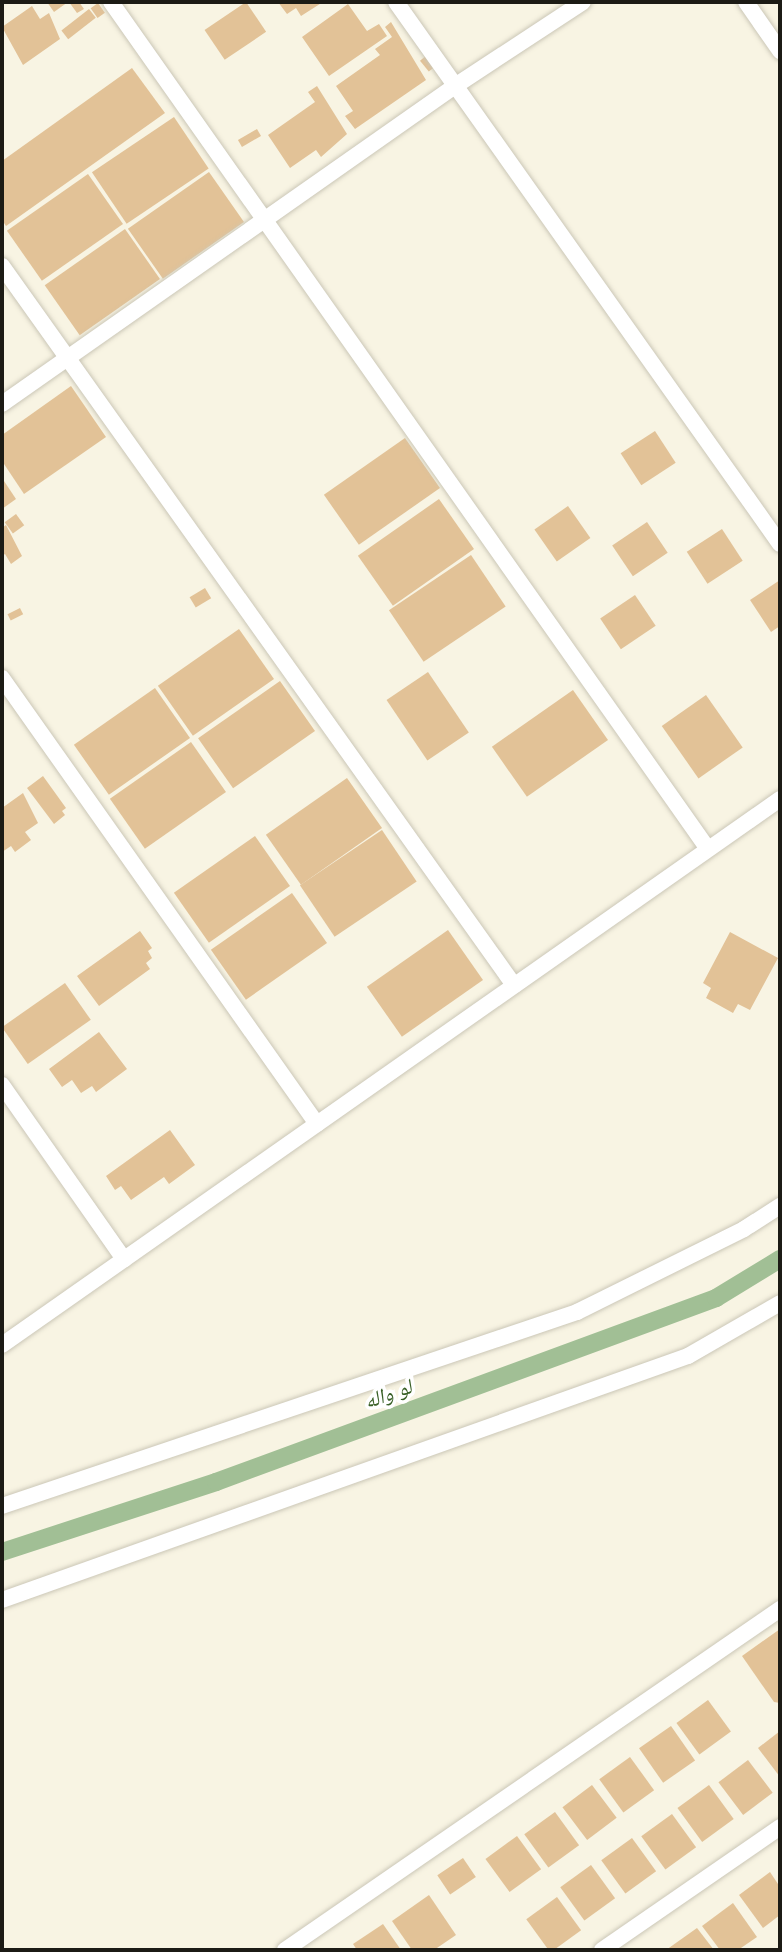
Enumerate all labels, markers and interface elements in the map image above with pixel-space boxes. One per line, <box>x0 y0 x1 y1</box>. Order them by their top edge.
water label: لو واله <box>361 1374 415 1414</box>

